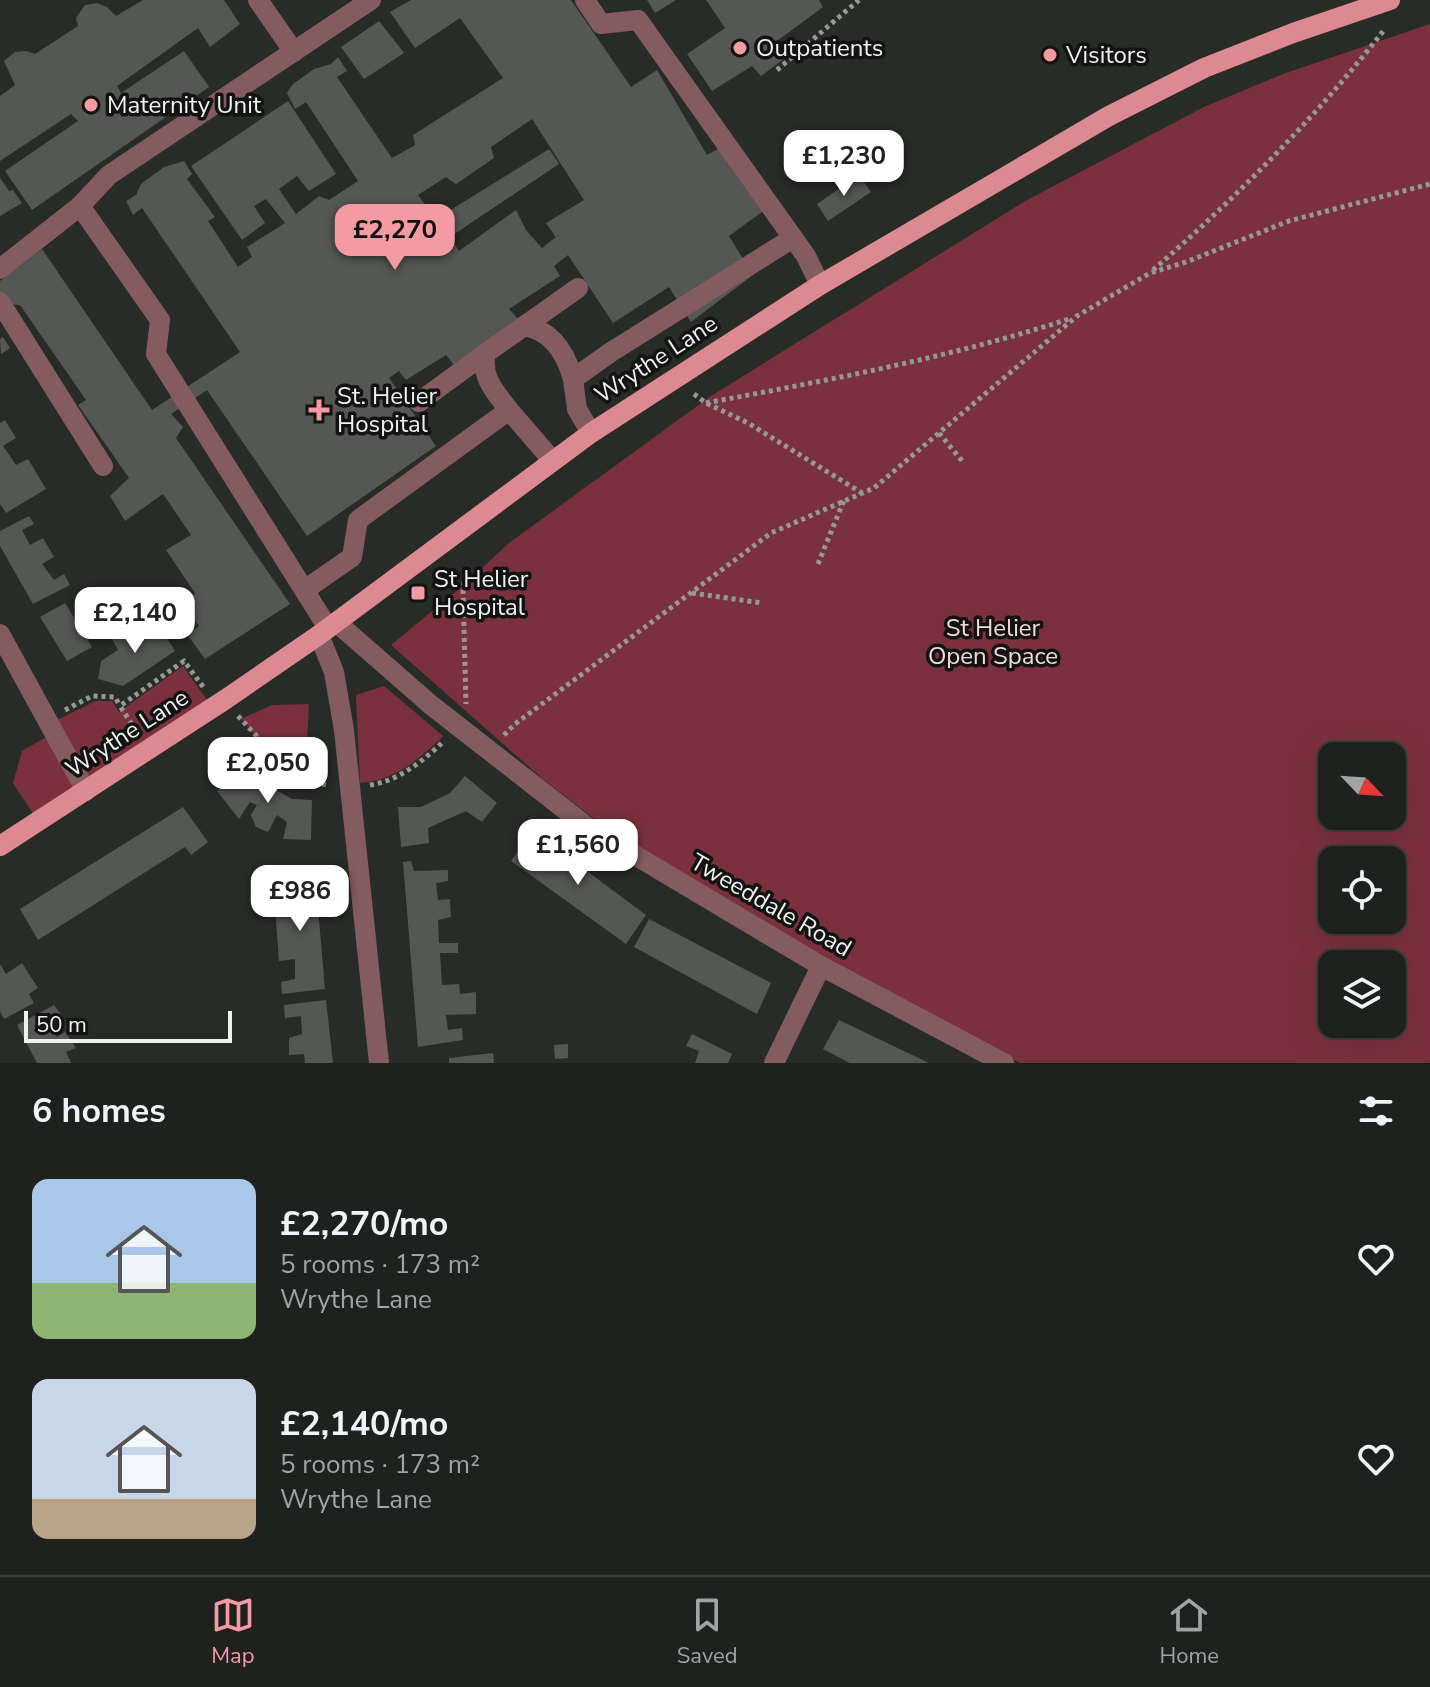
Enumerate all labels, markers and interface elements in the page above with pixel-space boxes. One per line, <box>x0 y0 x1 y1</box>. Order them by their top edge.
place label: Outpatients <box>756 32 883 64</box>
marker: Outpatients <box>731 39 749 57</box>
place label: Visitors <box>1065 39 1147 71</box>
marker: Visitors <box>1041 46 1059 64</box>
place label: Maternity Unit <box>107 89 262 121</box>
marker: Maternity Unit <box>82 96 100 114</box>
pin: £1,230 <box>779 130 909 198</box>
text: £1,230 <box>802 138 886 173</box>
pin: £2,270 <box>330 204 460 272</box>
text: £2,270 <box>353 212 437 247</box>
street label: Wrythe Lane <box>589 307 723 411</box>
place label: St. Helier Hospital <box>337 380 438 440</box>
marker: St. Helier Hospital <box>308 399 330 421</box>
place label: St Helier Hospital <box>434 563 529 623</box>
marker: St Helier Hospital <box>409 584 427 602</box>
pin: £2,140 <box>70 587 200 655</box>
text: £2,140 <box>93 595 177 630</box>
park label: St Helier Open Space <box>928 612 1058 672</box>
street label: Wrythe Lane <box>60 681 194 785</box>
pin: £2,050 <box>203 737 333 805</box>
north arrow <box>1318 742 1406 830</box>
map controls <box>1318 742 1406 1038</box>
text: £2,050 <box>226 745 310 780</box>
pin: £1,560 <box>513 819 643 887</box>
text: £1,560 <box>536 827 620 862</box>
street label: Tweeddale Road <box>685 846 857 964</box>
button: locate <box>1318 846 1406 934</box>
pin: £986 <box>253 865 347 933</box>
text: £986 <box>269 873 331 908</box>
button: layers <box>1318 950 1406 1038</box>
scale bar <box>24 1007 232 1043</box>
text: 50 m <box>36 1010 87 1040</box>
text: 6 homes <box>32 1088 166 1134</box>
icon: filters <box>1354 1089 1398 1133</box>
text: £2,270/mo <box>280 1201 448 1247</box>
icon: home <box>96 1211 192 1307</box>
icon: heart <box>1354 1237 1398 1281</box>
text: 5 rooms · 173 m² <box>280 1247 480 1282</box>
text: Wrythe Lane <box>280 1282 432 1317</box>
text: £2,140/mo <box>280 1401 448 1447</box>
icon: home <box>96 1411 192 1507</box>
icon: heart <box>1354 1437 1398 1481</box>
text: 5 rooms · 173 m² <box>280 1447 480 1482</box>
text: Wrythe Lane <box>280 1482 432 1517</box>
tab: Map <box>211 1593 255 1671</box>
tab: Saved <box>677 1593 738 1671</box>
tab: Home <box>1160 1593 1219 1671</box>

